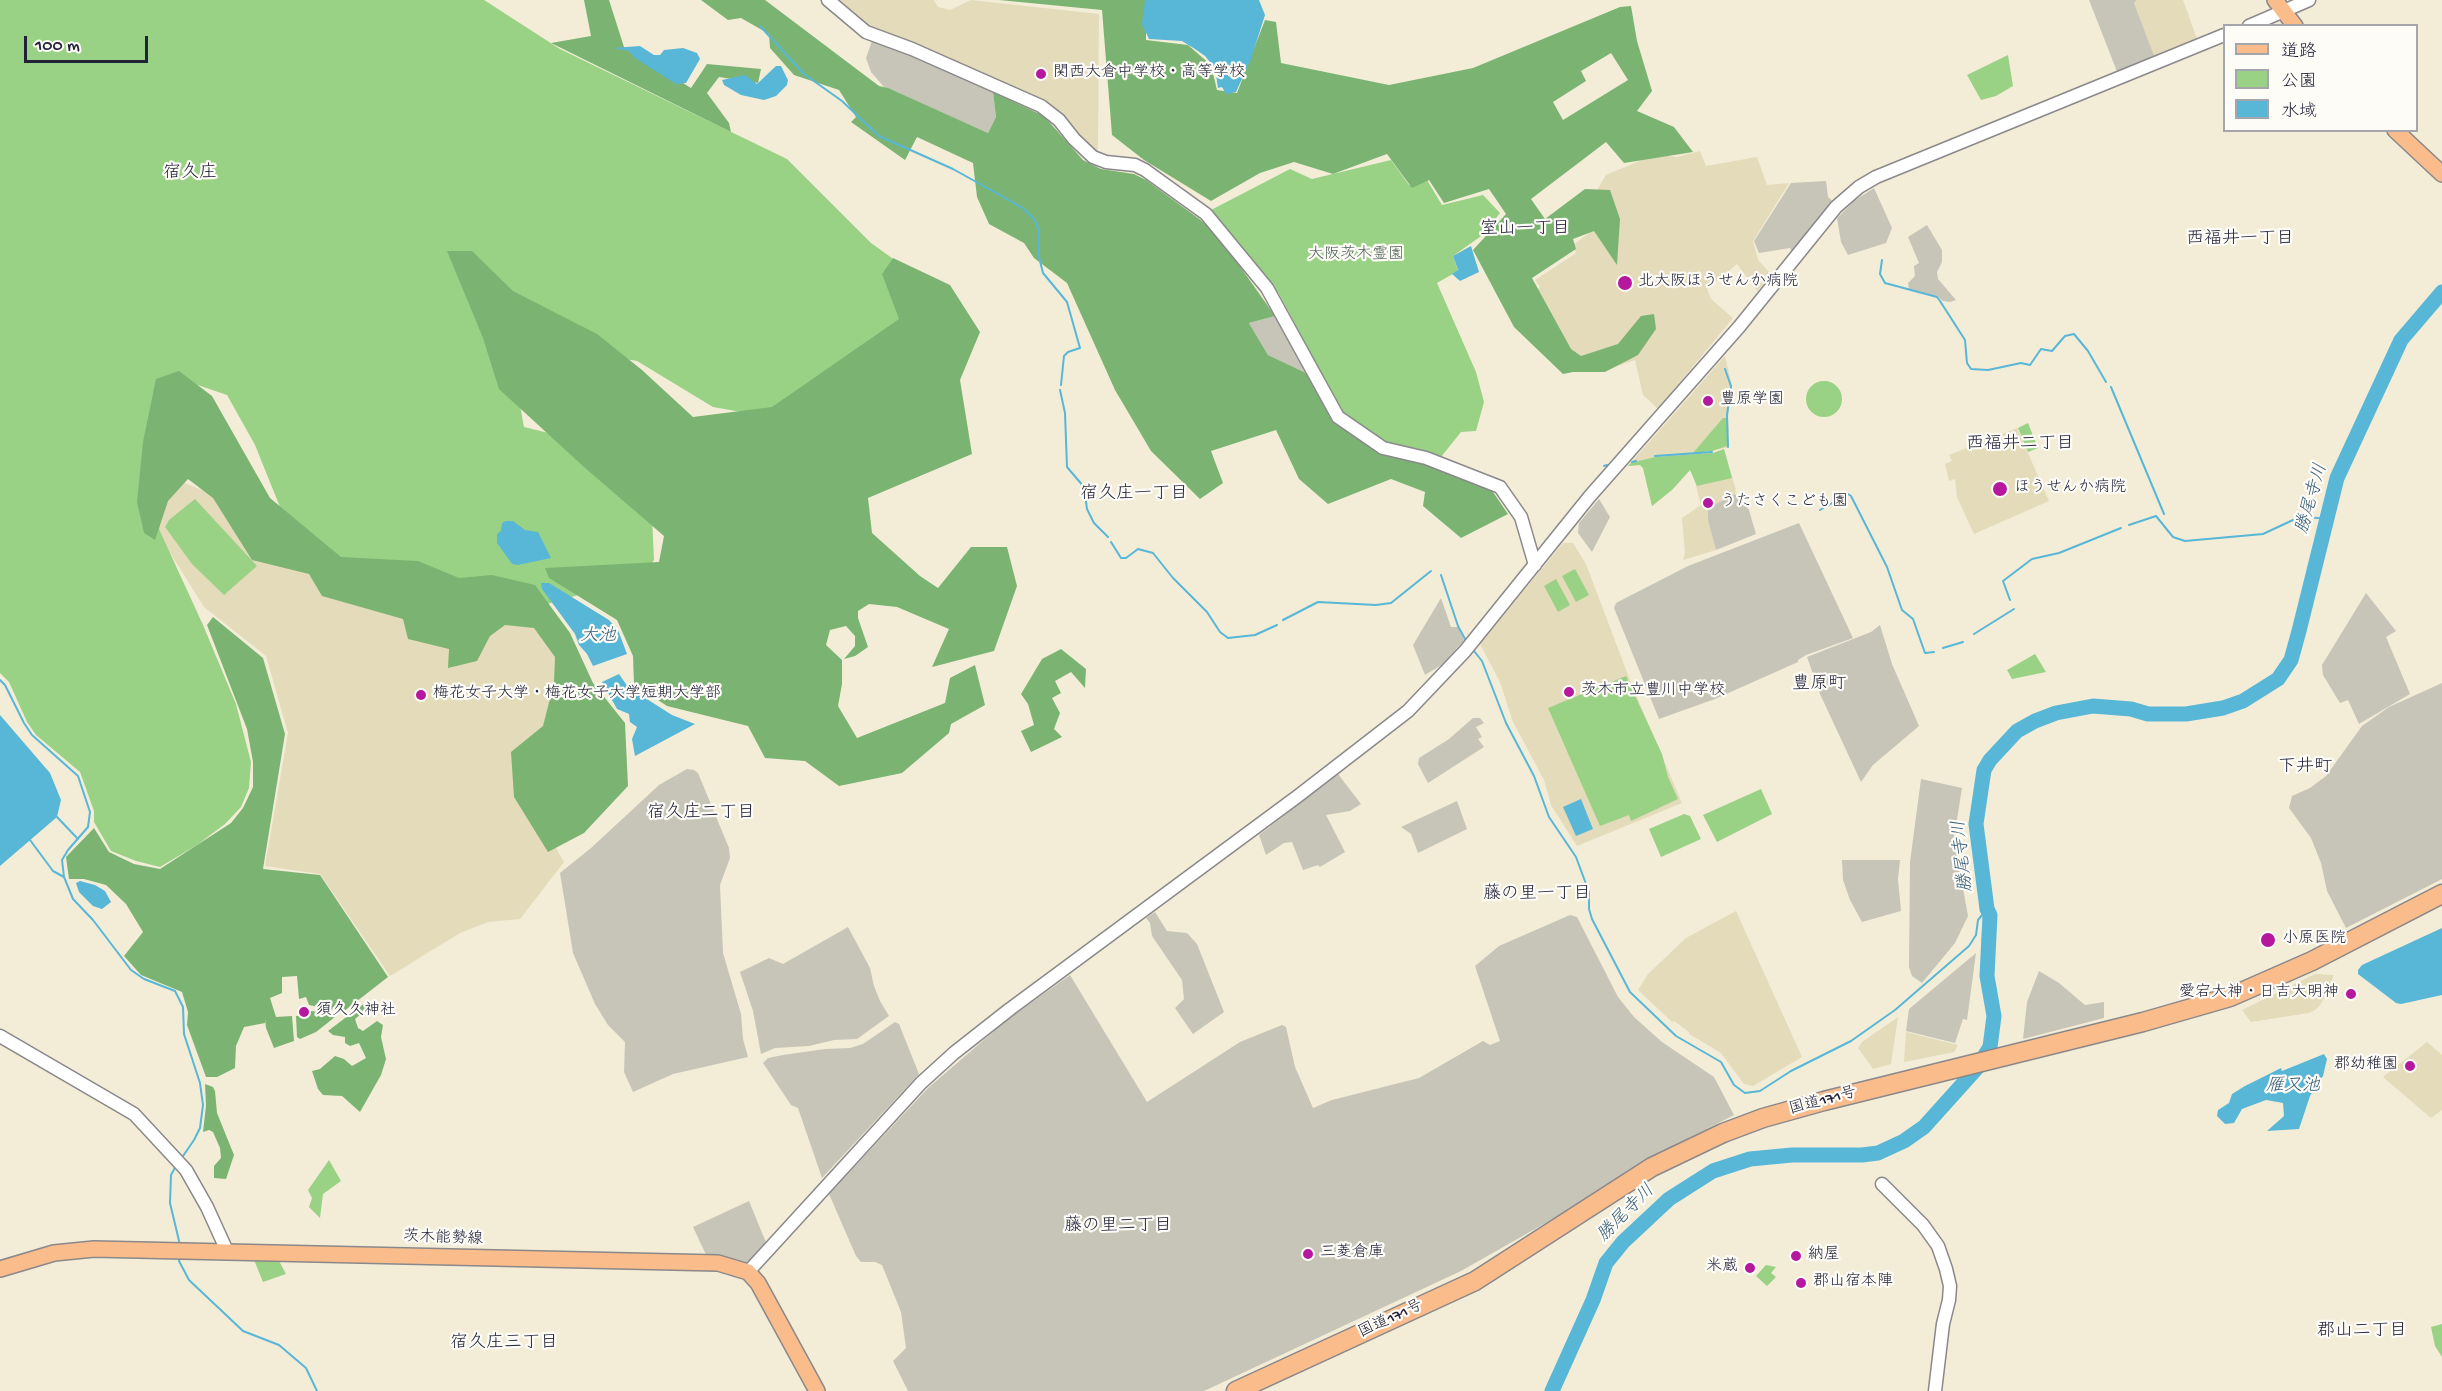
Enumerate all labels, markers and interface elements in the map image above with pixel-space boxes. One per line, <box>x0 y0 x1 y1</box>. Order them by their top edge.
scale bar <box>27 24 152 62</box>
legend <box>2223 24 2418 132</box>
text: 100 m <box>35 36 80 57</box>
text: 道路 <box>2281 42 2317 63</box>
place label: 関西大倉中学校・高等学校 <box>1053 64 1245 84</box>
marker: 関西大倉中学校・高等学校 <box>1034 67 1048 81</box>
text: 公園 <box>2281 72 2317 93</box>
text: 水域 <box>2281 102 2317 123</box>
district label: 宿久庄 <box>163 163 217 185</box>
district label: 室山一丁目 <box>1480 219 1570 241</box>
district label: 西福井一丁目 <box>2186 229 2294 251</box>
park label: 大阪茨木霊園 <box>1308 246 1404 266</box>
place label: 北大阪ほうせんか病院 <box>1638 273 1798 293</box>
marker: 北大阪ほうせんか病院 <box>1616 274 1634 292</box>
place label: 豊原学園 <box>1720 391 1784 411</box>
marker: 豊原学園 <box>1701 394 1715 408</box>
district label: 西福井二丁目 <box>1966 434 2074 456</box>
water label: 勝尾寺川 <box>2293 461 2333 537</box>
place label: ほうせんか病院 <box>2014 479 2126 499</box>
marker: ほうせんか病院 <box>1991 480 2009 498</box>
district label: 宿久庄一丁目 <box>1080 484 1188 506</box>
place label: うたさくこども園 <box>1720 493 1848 513</box>
marker: うたさくこども園 <box>1701 496 1715 510</box>
water label: 大池 <box>580 626 616 648</box>
district label: 豊原町 <box>1792 674 1846 696</box>
place label: 茨木市立豊川中学校 <box>1581 682 1725 702</box>
place label: 梅花女子大学・梅花女子大学短期大学部 <box>433 685 721 705</box>
marker: 茨木市立豊川中学校 <box>1562 685 1576 699</box>
marker: 梅花女子大学・梅花女子大学短期大学部 <box>414 688 428 702</box>
district label: 下井町 <box>2278 757 2332 779</box>
district label: 宿久庄二丁目 <box>647 803 755 825</box>
water label: 勝尾寺川 <box>1949 819 1979 893</box>
district label: 藤の里一丁目 <box>1483 884 1591 906</box>
place label: 小原医院 <box>2282 930 2346 950</box>
marker: 小原医院 <box>2259 931 2277 949</box>
place label: 愛宕大神・日吉大明神 <box>2179 984 2339 1004</box>
marker: 愛宕大神・日吉大明神 <box>2344 987 2358 1001</box>
place label: 須久久神社 <box>316 1002 396 1022</box>
marker: 須久久神社 <box>297 1005 311 1019</box>
place label: 郡幼稚園 <box>2334 1056 2398 1076</box>
marker: 郡幼稚園 <box>2403 1059 2417 1073</box>
water label: 雁又池 <box>2266 1076 2320 1098</box>
street label: 国道171号 <box>1787 1084 1859 1120</box>
water label: 勝尾寺川 <box>1594 1181 1660 1247</box>
district label: 藤の里二丁目 <box>1064 1216 1172 1238</box>
street label: 茨木能勢線 <box>403 1228 483 1250</box>
place label: 三菱倉庫 <box>1320 1244 1384 1264</box>
place label: 納屋 <box>1808 1246 1840 1266</box>
marker: 三菱倉庫 <box>1301 1247 1315 1261</box>
marker: 納屋 <box>1789 1249 1803 1263</box>
place label: 米蔵 <box>1706 1258 1738 1278</box>
marker: 米蔵 <box>1743 1261 1757 1275</box>
place label: 郡山宿本陣 <box>1813 1273 1893 1293</box>
marker: 郡山宿本陣 <box>1794 1276 1808 1290</box>
street label: 国道171号 <box>1356 1297 1426 1343</box>
district label: 郡山二丁目 <box>2317 1321 2407 1343</box>
district label: 宿久庄三丁目 <box>450 1333 558 1355</box>

